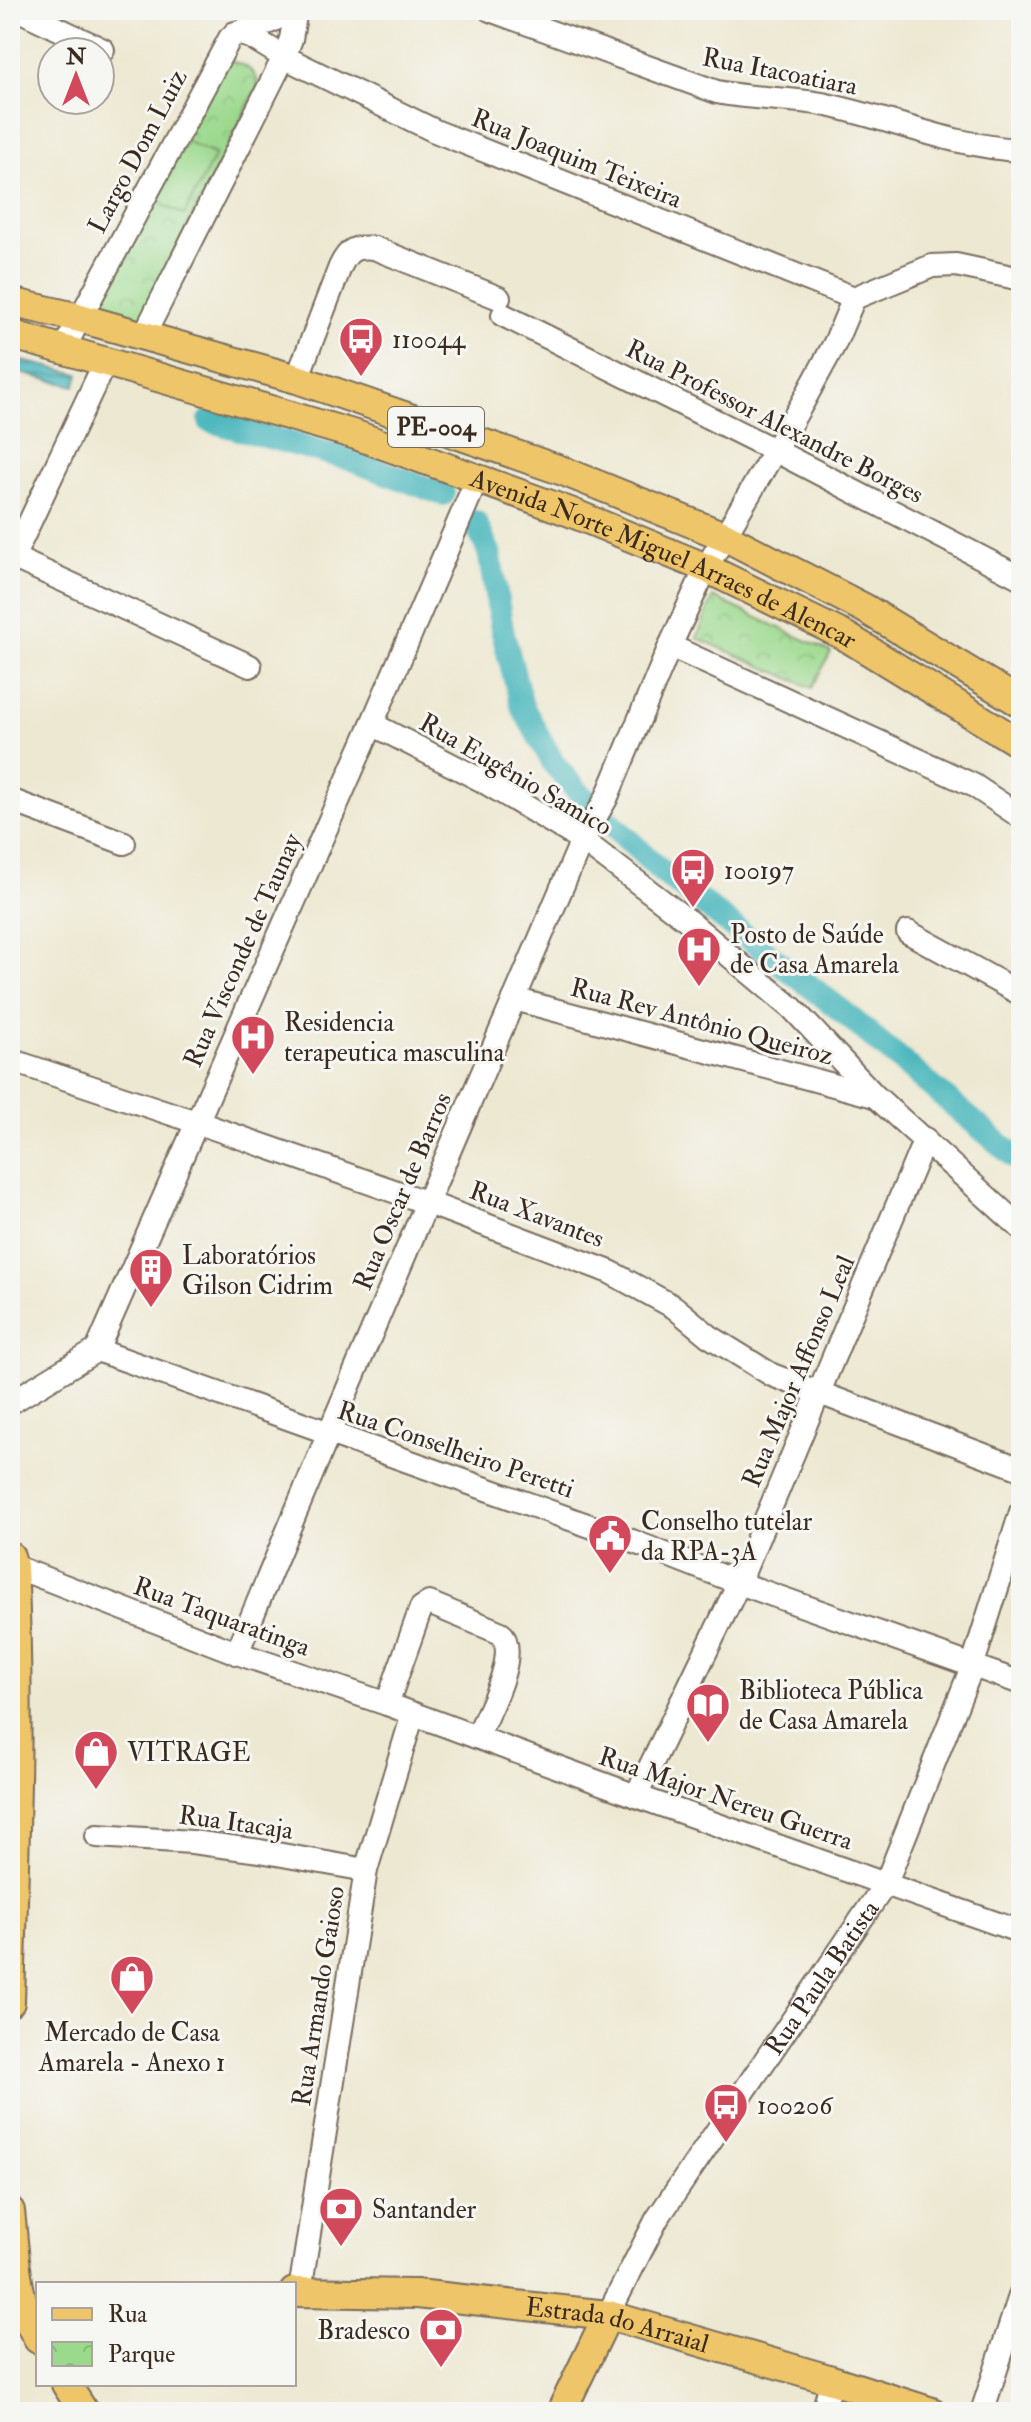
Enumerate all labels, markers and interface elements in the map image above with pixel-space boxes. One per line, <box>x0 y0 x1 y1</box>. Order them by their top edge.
north arrow <box>36 36 116 116</box>
street label: Rua Itacoatiara <box>700 41 860 103</box>
text: N <box>65 43 86 71</box>
street label: Largo Dom Luiz <box>81 64 195 239</box>
street label: Rua Joaquim Teixeira <box>467 102 687 216</box>
bus stop icon: 110044 <box>337 315 385 378</box>
place label: 110044 <box>392 324 466 356</box>
street label: Rua Professor Alexandre Borges <box>620 333 929 511</box>
road number: PE-004 <box>388 407 484 447</box>
street label: Avenida Norte Miguel Arraes de Alencar <box>465 462 863 656</box>
street label: Rua Eugênio Samico <box>414 707 617 843</box>
street label: Rua Visconde de Taunay <box>177 828 309 1072</box>
bus stop icon: 100197 <box>669 846 717 909</box>
place label: 100197 <box>724 855 794 887</box>
place label: Posto de Saúde de Casa Amarela <box>730 919 899 981</box>
hospital icon: Posto de Saúde de Casa Amarela <box>675 925 723 988</box>
street label: Rua Rev Antônio Queiroz <box>567 971 837 1073</box>
place label: Residencia terapeutica masculina <box>284 1007 505 1070</box>
hospital icon: Residencia terapeutica masculina <box>229 1013 277 1076</box>
street label: Rua Oscar de Barros <box>347 1088 459 1295</box>
street label: Rua Xavantes <box>465 1175 609 1255</box>
place label: Laboratórios Gilson Cidrim <box>182 1240 333 1302</box>
building icon: Laboratórios Gilson Cidrim <box>127 1246 175 1309</box>
street label: Rua Major Affonso Leal <box>736 1250 862 1492</box>
street label: Rua Conselheiro Peretti <box>333 1394 578 1505</box>
place label: Conselho tutelar da RPA-3A <box>641 1506 812 1568</box>
public building icon: Conselho tutelar da RPA-3A <box>586 1512 634 1575</box>
street label: Rua Taquaratinga <box>129 1570 315 1664</box>
place label: Biblioteca Pública de Casa Amarela <box>739 1675 923 1737</box>
library icon: Biblioteca Pública de Casa Amarela <box>684 1681 732 1744</box>
shop icon: VITRAGE <box>72 1728 120 1791</box>
place label: VITRAGE <box>127 1737 250 1769</box>
street label: Rua Major Nereu Guerra <box>594 1740 857 1858</box>
street label: Rua Itacaja <box>177 1799 295 1847</box>
street label: Rua Armando Gaioso <box>286 1884 352 2109</box>
street label: Rua Paula Batista <box>758 1894 887 2062</box>
shop icon: Mercado de Casa Amarela - Anexo 1 <box>108 1953 156 2016</box>
place label: Mercado de Casa Amarela - Anexo 1 <box>38 2017 225 2079</box>
bus stop icon: 100206 <box>702 2081 750 2144</box>
place label: 100206 <box>757 2090 834 2122</box>
bank icon: Santander <box>317 2185 365 2248</box>
place label: Santander <box>372 2194 477 2226</box>
legend <box>36 2282 296 2386</box>
street label: Estrada do Arraial <box>524 2291 713 2361</box>
text: Rua <box>108 2299 148 2330</box>
bank icon: Bradesco <box>417 2306 465 2369</box>
place label: Bradesco <box>317 2315 410 2347</box>
text: Parque <box>108 2339 175 2370</box>

